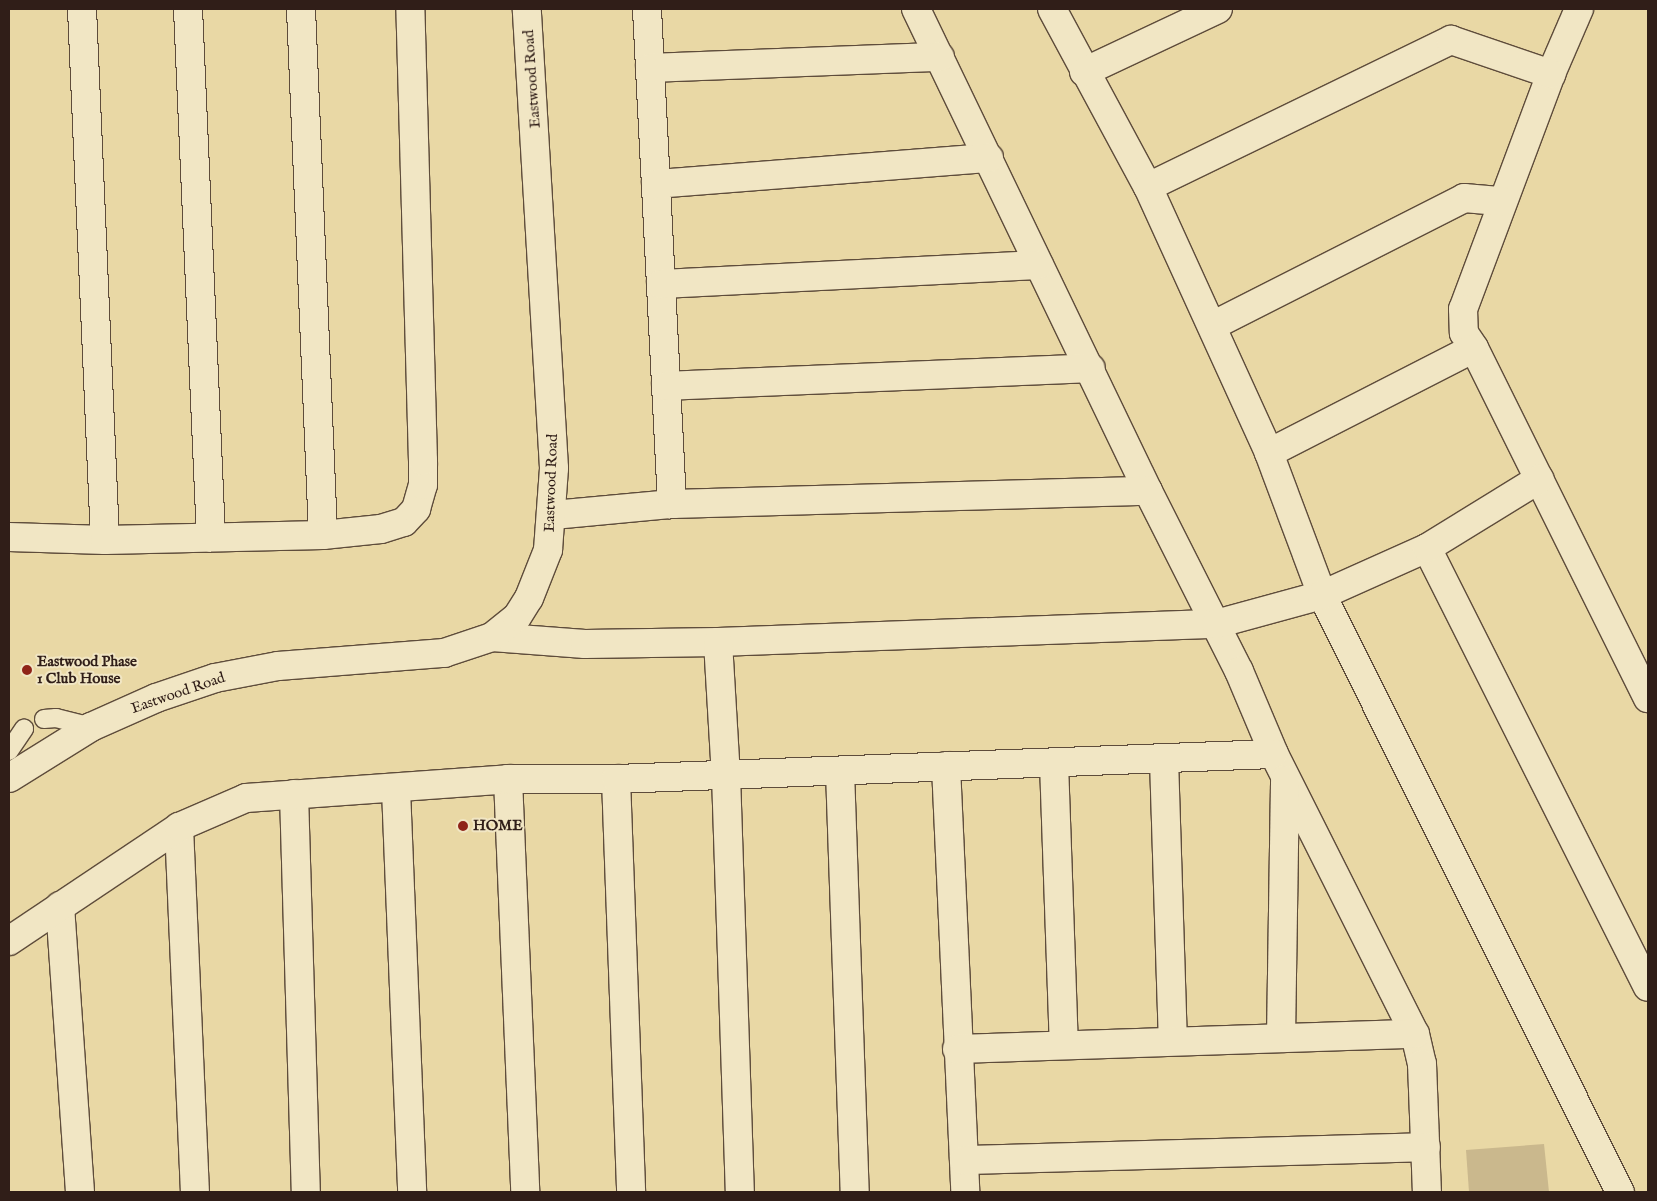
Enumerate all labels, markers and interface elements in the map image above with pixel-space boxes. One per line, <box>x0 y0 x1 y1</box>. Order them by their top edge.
street label: Eastwood Road <box>520 29 544 129</box>
street label: Eastwood Road <box>540 434 562 532</box>
place label: Eastwood Phase 1 Club House <box>37 652 137 687</box>
marker: Eastwood Phase 1 Club House <box>21 664 33 676</box>
street label: Eastwood Road <box>129 668 227 718</box>
place label: HOME <box>473 817 523 835</box>
marker: HOME <box>457 820 469 832</box>

